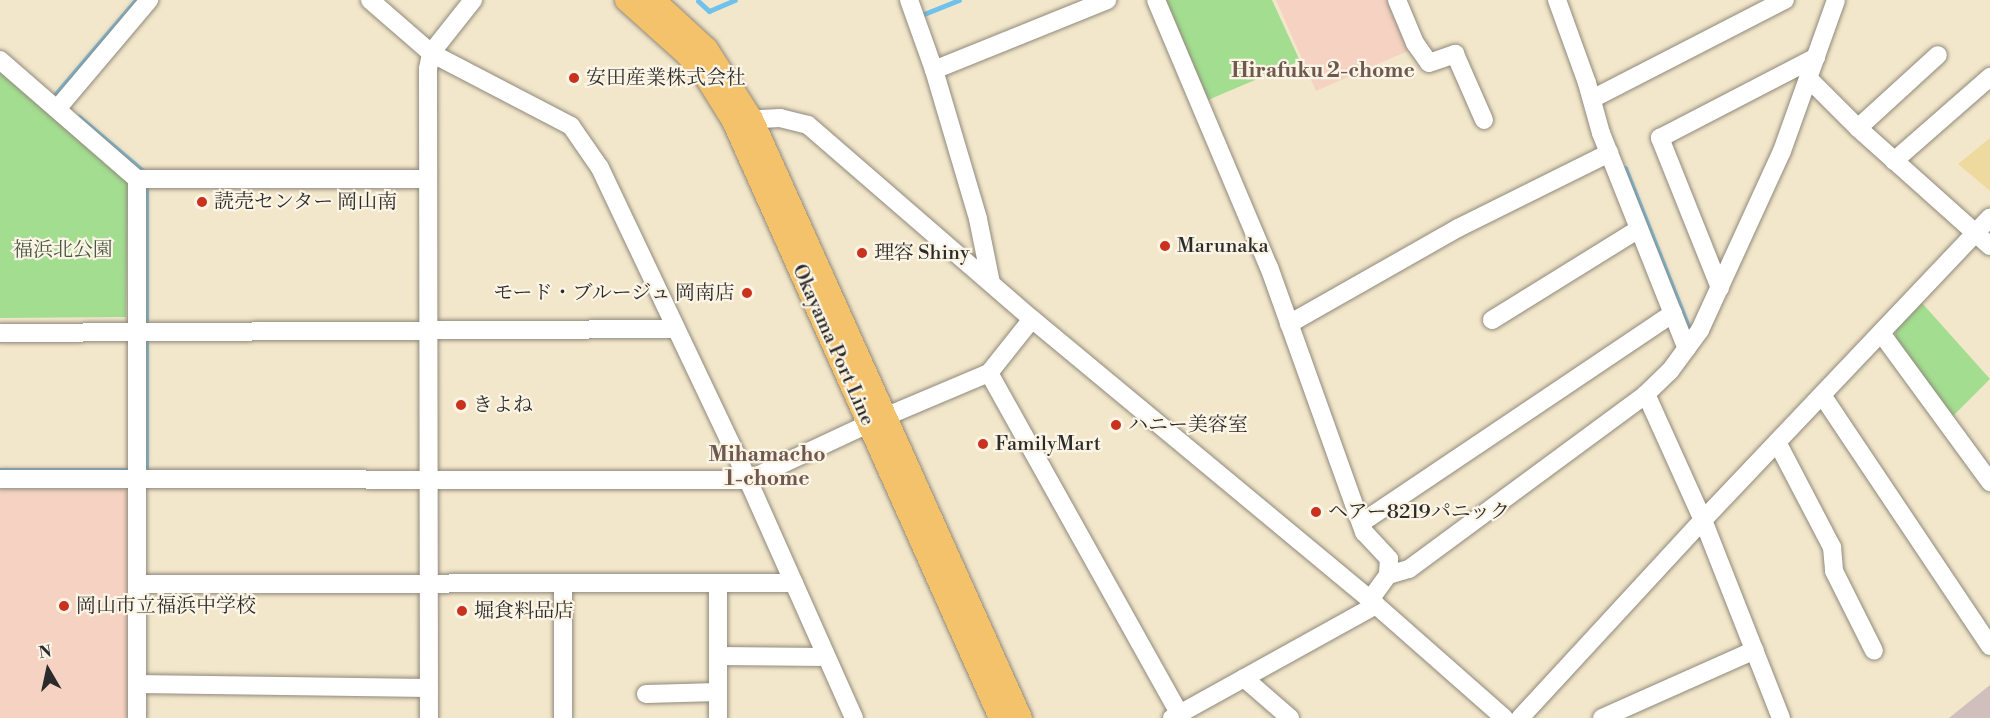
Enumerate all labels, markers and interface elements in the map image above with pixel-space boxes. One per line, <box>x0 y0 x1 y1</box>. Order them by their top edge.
district label: Hirafuku 2-chome <box>1231 58 1415 84</box>
place label: 安田産業株式会社 <box>586 66 746 90</box>
marker: 安田産業株式会社 <box>567 71 581 85</box>
place label: 読売センター 岡山南 <box>214 190 398 214</box>
marker: 読売センター 岡山南 <box>195 195 209 209</box>
place label: Marunaka <box>1177 234 1269 258</box>
park label: 福浜北公園 <box>13 238 113 262</box>
marker: Marunaka <box>1158 239 1172 253</box>
place label: 理容 Shiny <box>874 241 970 265</box>
marker: 理容 Shiny <box>855 246 869 260</box>
street label: Okayama Port Line <box>787 261 879 429</box>
place label: モード・ブルージュ 岡南店 <box>492 281 735 305</box>
marker: モード・ブルージュ 岡南店 <box>740 286 754 300</box>
place label: きよね <box>473 393 533 417</box>
marker: きよね <box>454 398 468 412</box>
place label: ハニー美容室 <box>1128 413 1248 437</box>
marker: ハニー美容室 <box>1109 418 1123 432</box>
place label: FamilyMart <box>995 432 1101 456</box>
marker: FamilyMart <box>976 437 990 451</box>
district label: Mihamacho 1-chome <box>708 442 826 492</box>
place label: ヘアー8219パニック <box>1328 500 1511 524</box>
marker: ヘアー8219パニック <box>1309 505 1323 519</box>
place label: 岡山市立福浜中学校 <box>76 594 256 618</box>
marker: 岡山市立福浜中学校 <box>57 599 71 613</box>
place label: 堀食料品店 <box>474 599 574 623</box>
marker: 堀食料品店 <box>455 604 469 618</box>
north arrow <box>18 640 78 700</box>
text: N <box>37 641 53 663</box>

